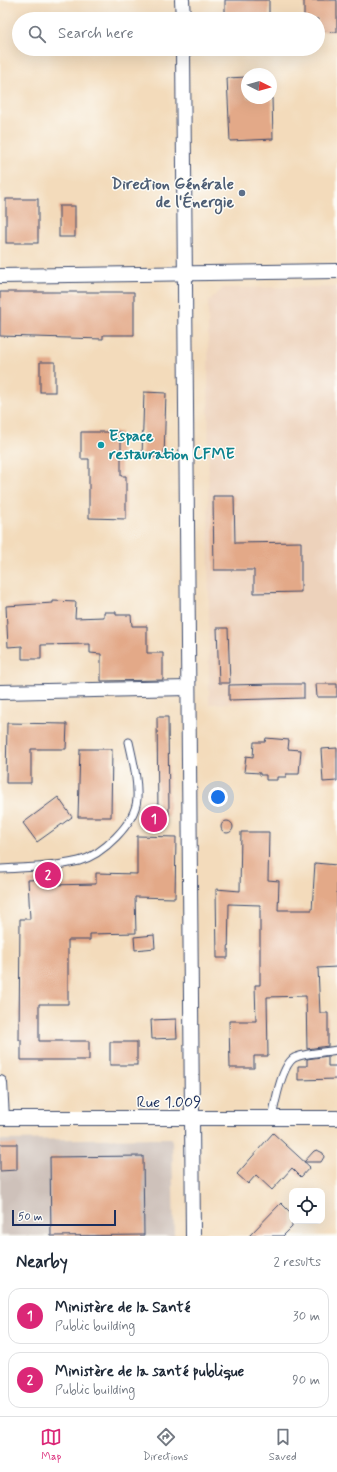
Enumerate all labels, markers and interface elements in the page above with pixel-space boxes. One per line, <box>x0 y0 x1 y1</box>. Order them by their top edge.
search box <box>12 12 325 56</box>
icon: search <box>26 23 48 45</box>
text: Search here <box>58 24 134 44</box>
north arrow <box>241 68 277 104</box>
place label: Direction Générale de l'Énergie <box>111 174 234 215</box>
marker: Direction Générale de l'Énergie <box>237 188 247 198</box>
place label: Espace restauration CFME <box>109 426 235 465</box>
marker: Espace restauration CFME <box>96 440 106 450</box>
your location <box>208 787 228 807</box>
pin: 1 <box>141 804 167 834</box>
pin: 2 <box>35 860 61 890</box>
street label: Rue 1.009 <box>136 1092 202 1113</box>
map controls <box>289 1188 325 1224</box>
button: locate <box>289 1188 325 1224</box>
scale bar <box>12 1208 116 1227</box>
text: 50 m <box>18 1210 43 1224</box>
text: Nearby <box>16 1251 68 1273</box>
text: 2 results <box>274 1254 321 1271</box>
text: Ministère de la Santé <box>55 1298 190 1318</box>
text: 1 <box>27 1308 33 1325</box>
text: 30 m <box>293 1308 320 1325</box>
text: Public building <box>55 1318 135 1335</box>
text: Ministère de la santé publique <box>55 1362 244 1382</box>
text: 2 <box>27 1372 33 1389</box>
text: 90 m <box>292 1372 320 1389</box>
text: Public building <box>55 1382 135 1399</box>
tab: Map <box>40 1426 62 1464</box>
tab: Directions <box>143 1426 188 1464</box>
tab: Saved <box>269 1426 297 1464</box>

